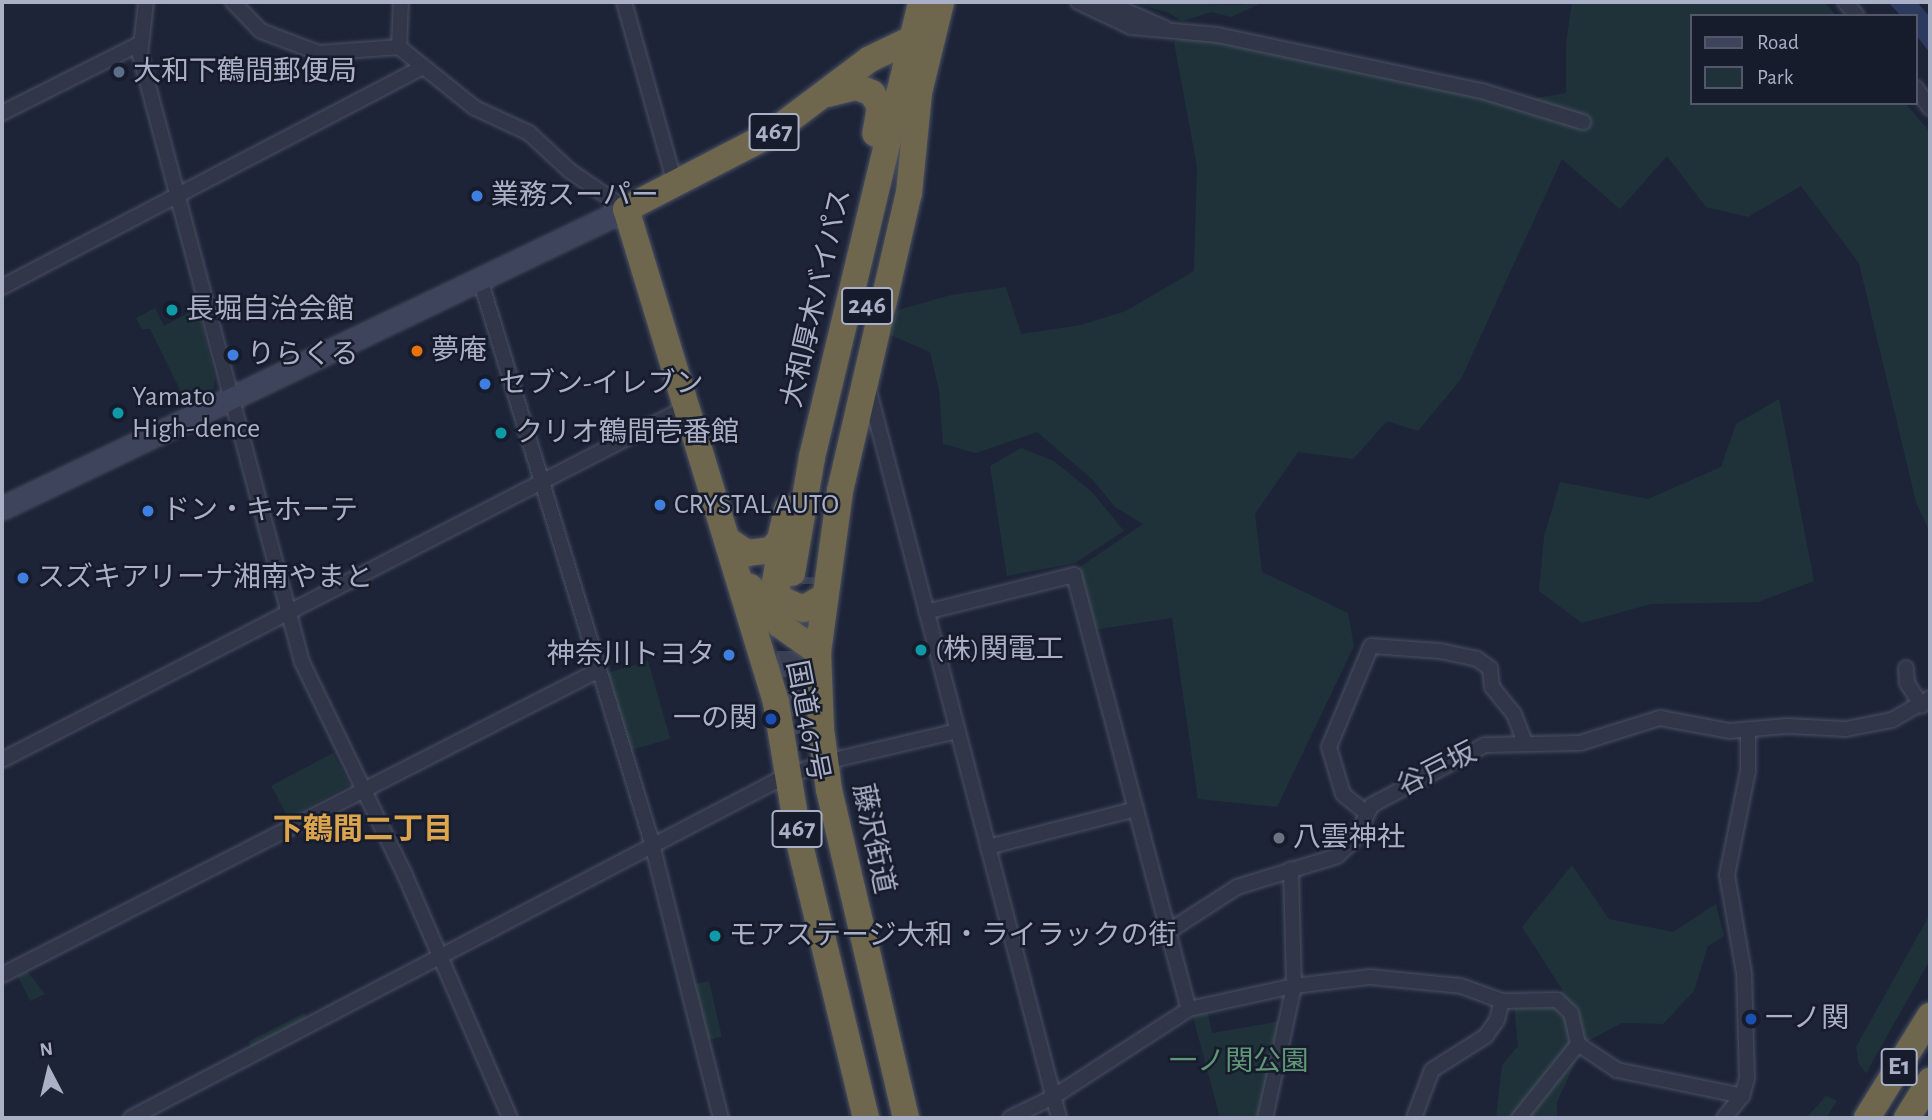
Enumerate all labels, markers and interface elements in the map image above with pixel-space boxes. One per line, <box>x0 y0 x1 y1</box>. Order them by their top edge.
legend <box>1690 14 1918 105</box>
text: Road <box>1757 32 1799 53</box>
place label: 大和下鶴間郵便局 <box>133 55 357 89</box>
marker: 大和下鶴間郵便局 <box>111 64 127 80</box>
text: Park <box>1757 67 1793 88</box>
road number: 467 <box>748 110 800 154</box>
place label: 業務スーパー <box>491 179 659 213</box>
street label: 大和厚木バイパス <box>775 185 859 411</box>
marker: 業務スーパー <box>469 188 485 204</box>
road number: 246 <box>841 284 893 328</box>
place label: 長堀自治会館 <box>186 293 354 327</box>
marker: 長堀自治会館 <box>164 302 180 318</box>
place label: 夢庵 <box>431 334 487 368</box>
place label: りらくる <box>247 338 359 372</box>
marker: 夢庵 <box>409 343 425 359</box>
marker: りらくる <box>225 347 241 363</box>
place label: セブン-イレブン <box>499 367 704 401</box>
marker: セブン-イレブン <box>477 376 493 392</box>
place label: Yamato High-dence <box>132 380 260 446</box>
marker: Yamato High-dence <box>110 405 126 421</box>
place label: クリオ鶴間壱番館 <box>515 416 739 450</box>
marker: クリオ鶴間壱番館 <box>493 425 509 441</box>
place label: CRYSTAL AUTO <box>674 488 839 522</box>
place label: ドン・キホーテ <box>162 494 358 528</box>
marker: CRYSTAL AUTO <box>652 497 668 513</box>
marker: ドン・キホーテ <box>140 503 156 519</box>
place label: スズキアリーナ湘南やまと <box>37 561 373 595</box>
marker: スズキアリーナ湘南やまと <box>15 570 31 586</box>
place label: (株)関電工 <box>935 633 1064 667</box>
place label: 神奈川トヨタ <box>547 638 715 672</box>
marker: (株)関電工 <box>913 642 929 658</box>
marker: 神奈川トヨタ <box>721 647 737 663</box>
street label: 国道467号 <box>779 658 835 784</box>
place label: 一の関 <box>673 702 757 736</box>
marker: 一の関 <box>763 711 779 727</box>
street label: 谷戸坂 <box>1392 736 1482 804</box>
street label: 藤沢街道 <box>845 781 901 897</box>
road number: 467 <box>771 806 823 852</box>
district label: 下鶴間二丁目 <box>273 812 453 848</box>
place label: 八雲神社 <box>1293 821 1405 855</box>
marker: 八雲神社 <box>1271 830 1287 846</box>
place label: モアステージ大和・ライラックの街 <box>729 919 1177 953</box>
marker: モアステージ大和・ライラックの街 <box>707 928 723 944</box>
place label: 一ノ関 <box>1765 1002 1849 1036</box>
marker: 一ノ関 <box>1743 1011 1759 1027</box>
north arrow <box>14 1036 84 1106</box>
text: N <box>39 1039 54 1060</box>
road number: E1 <box>1880 1044 1918 1090</box>
park label: 一ノ関公園 <box>1169 1045 1309 1079</box>

